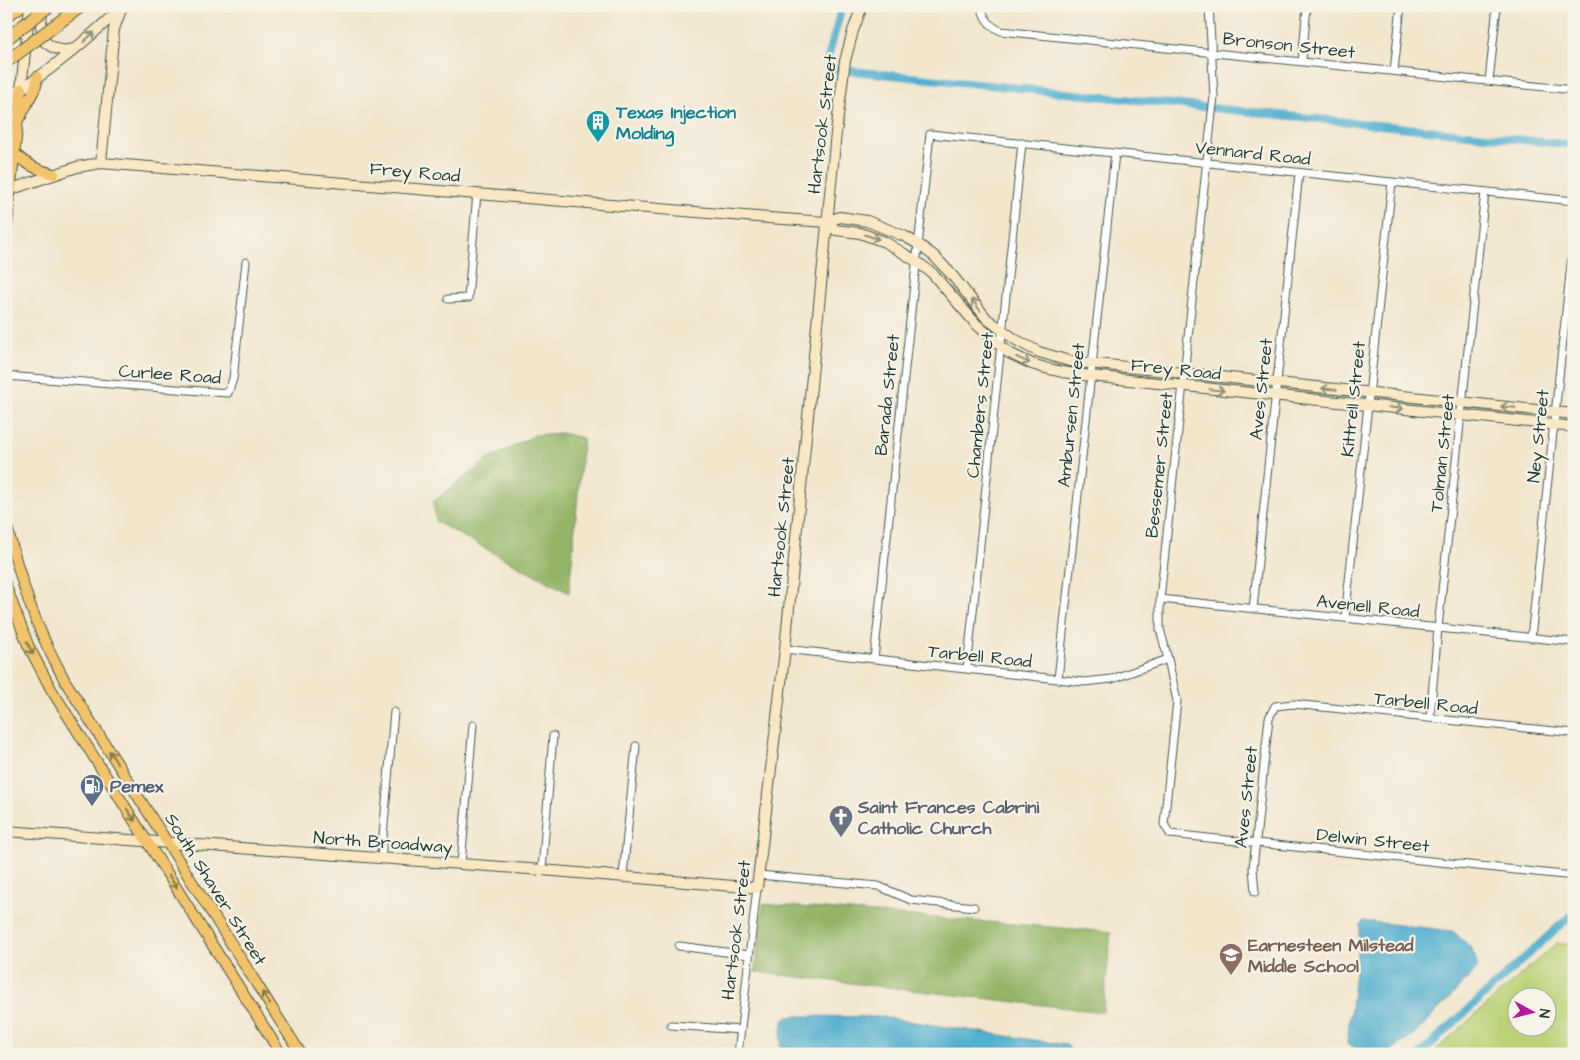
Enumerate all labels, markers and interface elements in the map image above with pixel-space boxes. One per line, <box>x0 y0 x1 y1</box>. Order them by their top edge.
street label: Bronson Street <box>1222 26 1357 65</box>
one-way arrow <box>83 31 96 42</box>
street label: Hartsook Street <box>802 52 844 195</box>
place label: Texas Injection Molding <box>615 100 736 147</box>
building icon: Texas Injection Molding <box>585 109 611 143</box>
street label: Vennard Road <box>1194 135 1312 172</box>
street label: Frey Road <box>369 156 461 190</box>
one-way arrow <box>863 233 879 242</box>
one-way arrow <box>971 298 981 312</box>
street label: Chambers Street <box>960 330 1001 479</box>
street label: Barada Street <box>869 332 906 457</box>
street label: Aves Street <box>1244 336 1279 441</box>
street label: Kittrell Street <box>1335 339 1372 458</box>
street label: Ambursen Street <box>1051 341 1092 489</box>
street label: Frey Road <box>1130 352 1222 388</box>
one-way arrow <box>1015 355 1030 365</box>
street label: Curlee Road <box>118 358 222 391</box>
one-way arrow <box>1321 384 1337 394</box>
one-way arrow <box>1209 385 1225 394</box>
street label: Ney Street <box>1521 387 1557 484</box>
street label: Bessemer Street <box>1139 390 1180 539</box>
street label: Tolman Street <box>1424 392 1461 514</box>
one-way arrow <box>1500 402 1516 412</box>
one-way arrow <box>1388 404 1404 413</box>
street label: Hartsook Street <box>762 455 801 598</box>
street label: Avenell Road <box>1315 589 1421 624</box>
street label: Tarbell Road <box>927 639 1033 674</box>
one-way arrow <box>26 640 35 655</box>
street label: Tarbell Road <box>1373 686 1479 721</box>
street label: Aves Street <box>1229 744 1264 849</box>
one-way arrow <box>108 750 118 764</box>
fuel station icon: Pemex <box>79 773 105 807</box>
place label: Pemex <box>110 774 164 799</box>
place label: Saint Frances Cabrini Catholic Church <box>857 795 1040 841</box>
church icon: Saint Frances Cabrini Catholic Church <box>828 804 854 838</box>
one-way arrow <box>126 807 136 821</box>
street label: South Shaver Street <box>158 808 273 971</box>
street label: Delwin Street <box>1315 822 1431 859</box>
street label: North Broadway <box>312 825 454 861</box>
street label: Hartsook Street <box>716 858 758 1001</box>
one-way arrow <box>169 874 179 888</box>
place label: Earnesteen Milstead Middle School <box>1248 933 1414 979</box>
school or university icon: Earnesteen Milstead Middle School <box>1218 942 1244 976</box>
north arrow <box>1508 988 1558 1038</box>
one-way arrow <box>260 991 270 1005</box>
text: N <box>1533 1008 1554 1019</box>

